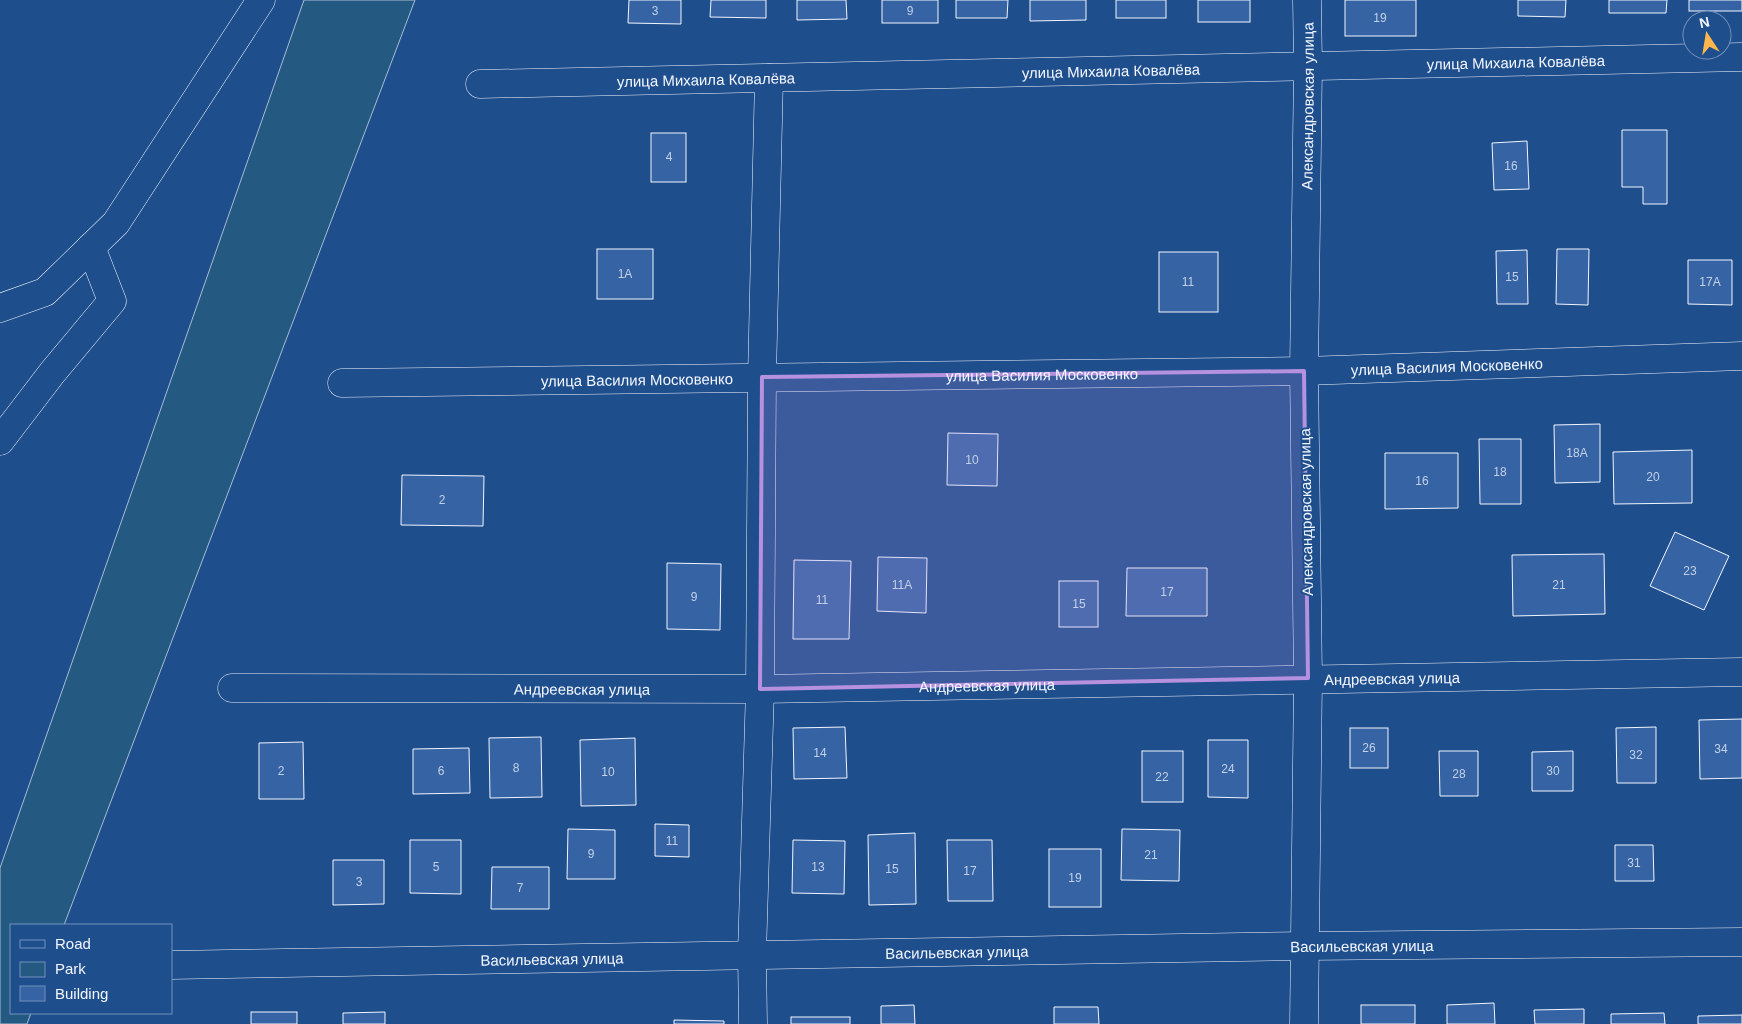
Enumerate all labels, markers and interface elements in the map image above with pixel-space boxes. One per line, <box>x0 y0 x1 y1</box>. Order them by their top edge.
house number: 3 <box>652 4 659 18</box>
house number: 9 <box>907 4 914 18</box>
north arrow <box>1682 10 1732 60</box>
house number: 19 <box>1373 11 1387 25</box>
text: N <box>1698 13 1711 31</box>
street label: Александровская улица <box>1298 22 1317 190</box>
street label: улица Михаила Ковалёва <box>1426 51 1606 72</box>
street label: улица Михаила Ковалёва <box>1022 60 1201 81</box>
street label: улица Михаила Ковалёва <box>617 69 796 90</box>
house number: 4 <box>666 150 673 164</box>
house number: 16 <box>1504 159 1518 173</box>
house number: 1А <box>618 267 632 281</box>
house number: 15 <box>1505 270 1519 284</box>
house number: 11 <box>1182 275 1195 289</box>
house number: 17А <box>1699 275 1721 289</box>
street label: улица Василия Московенко <box>1350 354 1543 378</box>
street label: улица Василия Московенко <box>946 365 1138 384</box>
street label: улица Василия Московенко <box>541 370 733 389</box>
street label: Александровская улица <box>1296 427 1316 596</box>
house number: 18А <box>1566 446 1588 460</box>
house number: 10 <box>965 453 979 467</box>
house number: 18 <box>1493 465 1507 479</box>
house number: 20 <box>1646 470 1660 484</box>
house number: 16 <box>1415 474 1429 488</box>
house number: 2 <box>439 493 446 507</box>
house number: 23 <box>1683 564 1697 578</box>
house number: 11А <box>892 578 912 592</box>
house number: 21 <box>1552 578 1566 592</box>
house number: 17 <box>1160 585 1174 599</box>
house number: 9 <box>691 590 698 604</box>
house number: 11 <box>816 593 829 607</box>
house number: 15 <box>1072 597 1086 611</box>
street label: Андреевская улица <box>1324 668 1461 688</box>
street label: Андреевская улица <box>919 675 1056 695</box>
street label: Андреевская улица <box>514 680 651 697</box>
house number: 26 <box>1362 741 1376 755</box>
house number: 34 <box>1714 742 1728 756</box>
house number: 14 <box>813 746 827 760</box>
house number: 32 <box>1629 748 1643 762</box>
house number: 8 <box>513 761 520 775</box>
house number: 24 <box>1221 762 1235 776</box>
house number: 2 <box>278 764 285 778</box>
house number: 6 <box>438 764 445 778</box>
house number: 30 <box>1546 764 1560 778</box>
house number: 10 <box>601 765 615 779</box>
house number: 28 <box>1452 767 1466 781</box>
house number: 22 <box>1155 770 1169 784</box>
house number: 11 <box>666 834 679 848</box>
house number: 9 <box>588 847 595 861</box>
house number: 21 <box>1144 848 1158 862</box>
house number: 31 <box>1627 856 1641 870</box>
house number: 5 <box>433 860 440 874</box>
house number: 13 <box>811 860 825 874</box>
house number: 15 <box>885 862 899 876</box>
house number: 17 <box>963 864 977 878</box>
house number: 19 <box>1068 871 1082 885</box>
house number: 3 <box>356 875 363 889</box>
house number: 7 <box>517 881 524 895</box>
legend <box>10 924 172 1014</box>
text: Road <box>55 935 91 952</box>
street label: Васильевская улица <box>1290 936 1434 955</box>
street label: Васильевская улица <box>885 942 1029 962</box>
street label: Васильевская улица <box>480 949 624 968</box>
text: Park <box>55 960 86 977</box>
text: Building <box>55 985 108 1002</box>

